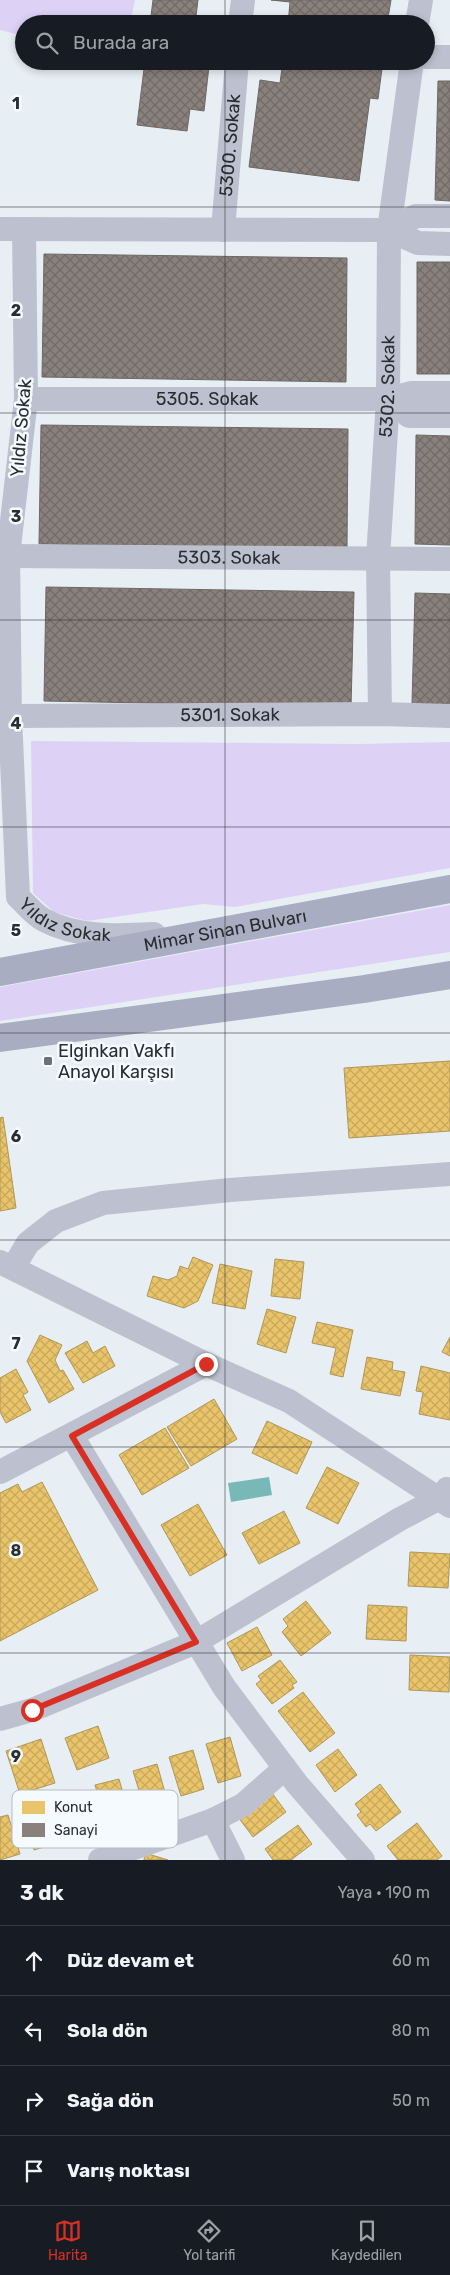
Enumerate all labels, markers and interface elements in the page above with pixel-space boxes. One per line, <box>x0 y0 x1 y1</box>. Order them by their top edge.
search box <box>15 15 435 70</box>
icon: search <box>33 29 61 57</box>
text: Burada ara <box>73 31 169 54</box>
street label: 5300. Sokak <box>215 92 245 198</box>
text: 1 <box>12 94 20 113</box>
text: 2 <box>11 301 21 320</box>
street label: 5302. Sokak <box>375 334 399 438</box>
street label: Yıldız Sokak <box>6 377 36 478</box>
street label: 5305. Sokak <box>156 388 259 410</box>
text: 3 <box>11 507 21 526</box>
street label: 5303. Sokak <box>178 546 281 569</box>
street label: 5301. Sokak <box>180 704 281 726</box>
text: 4 <box>11 714 22 733</box>
street label: Yıldız Sokak <box>14 893 112 946</box>
street label: Mimar Sinan Bulvarı <box>142 905 308 956</box>
text: 5 <box>11 921 21 940</box>
place label: Elginkan Vakfı Anayol Karşısı <box>58 1040 175 1083</box>
marker: Elginkan Vakfı Anayol Karşısı <box>42 1055 54 1067</box>
text: 6 <box>11 1127 21 1146</box>
text: 7 <box>11 1334 21 1353</box>
route end <box>195 1353 218 1376</box>
text: 8 <box>11 1541 22 1560</box>
route start <box>21 1699 44 1722</box>
text: 9 <box>11 1747 21 1766</box>
legend <box>12 1790 178 1848</box>
text: Konut <box>54 1799 93 1816</box>
text: Sanayi <box>54 1822 98 1839</box>
text: 3 dk <box>20 1880 64 1905</box>
text: Yaya · 190 m <box>337 1883 430 1902</box>
icon: ahead <box>20 1947 48 1975</box>
text: Düz devam et <box>67 1949 194 1972</box>
text: 60 m <box>392 1951 430 1970</box>
icon: left <box>20 2017 48 2045</box>
text: Sola dön <box>67 2019 148 2042</box>
text: 80 m <box>392 2021 430 2040</box>
icon: right <box>20 2087 48 2115</box>
text: Sağa dön <box>67 2089 154 2112</box>
text: 50 m <box>392 2091 430 2110</box>
icon: arrive <box>20 2157 48 2185</box>
text: Varış noktası <box>67 2159 190 2182</box>
tab: Harita <box>48 2217 88 2264</box>
tab: Yol tarifi <box>183 2217 235 2264</box>
tab: Kaydedilen <box>331 2217 402 2264</box>

